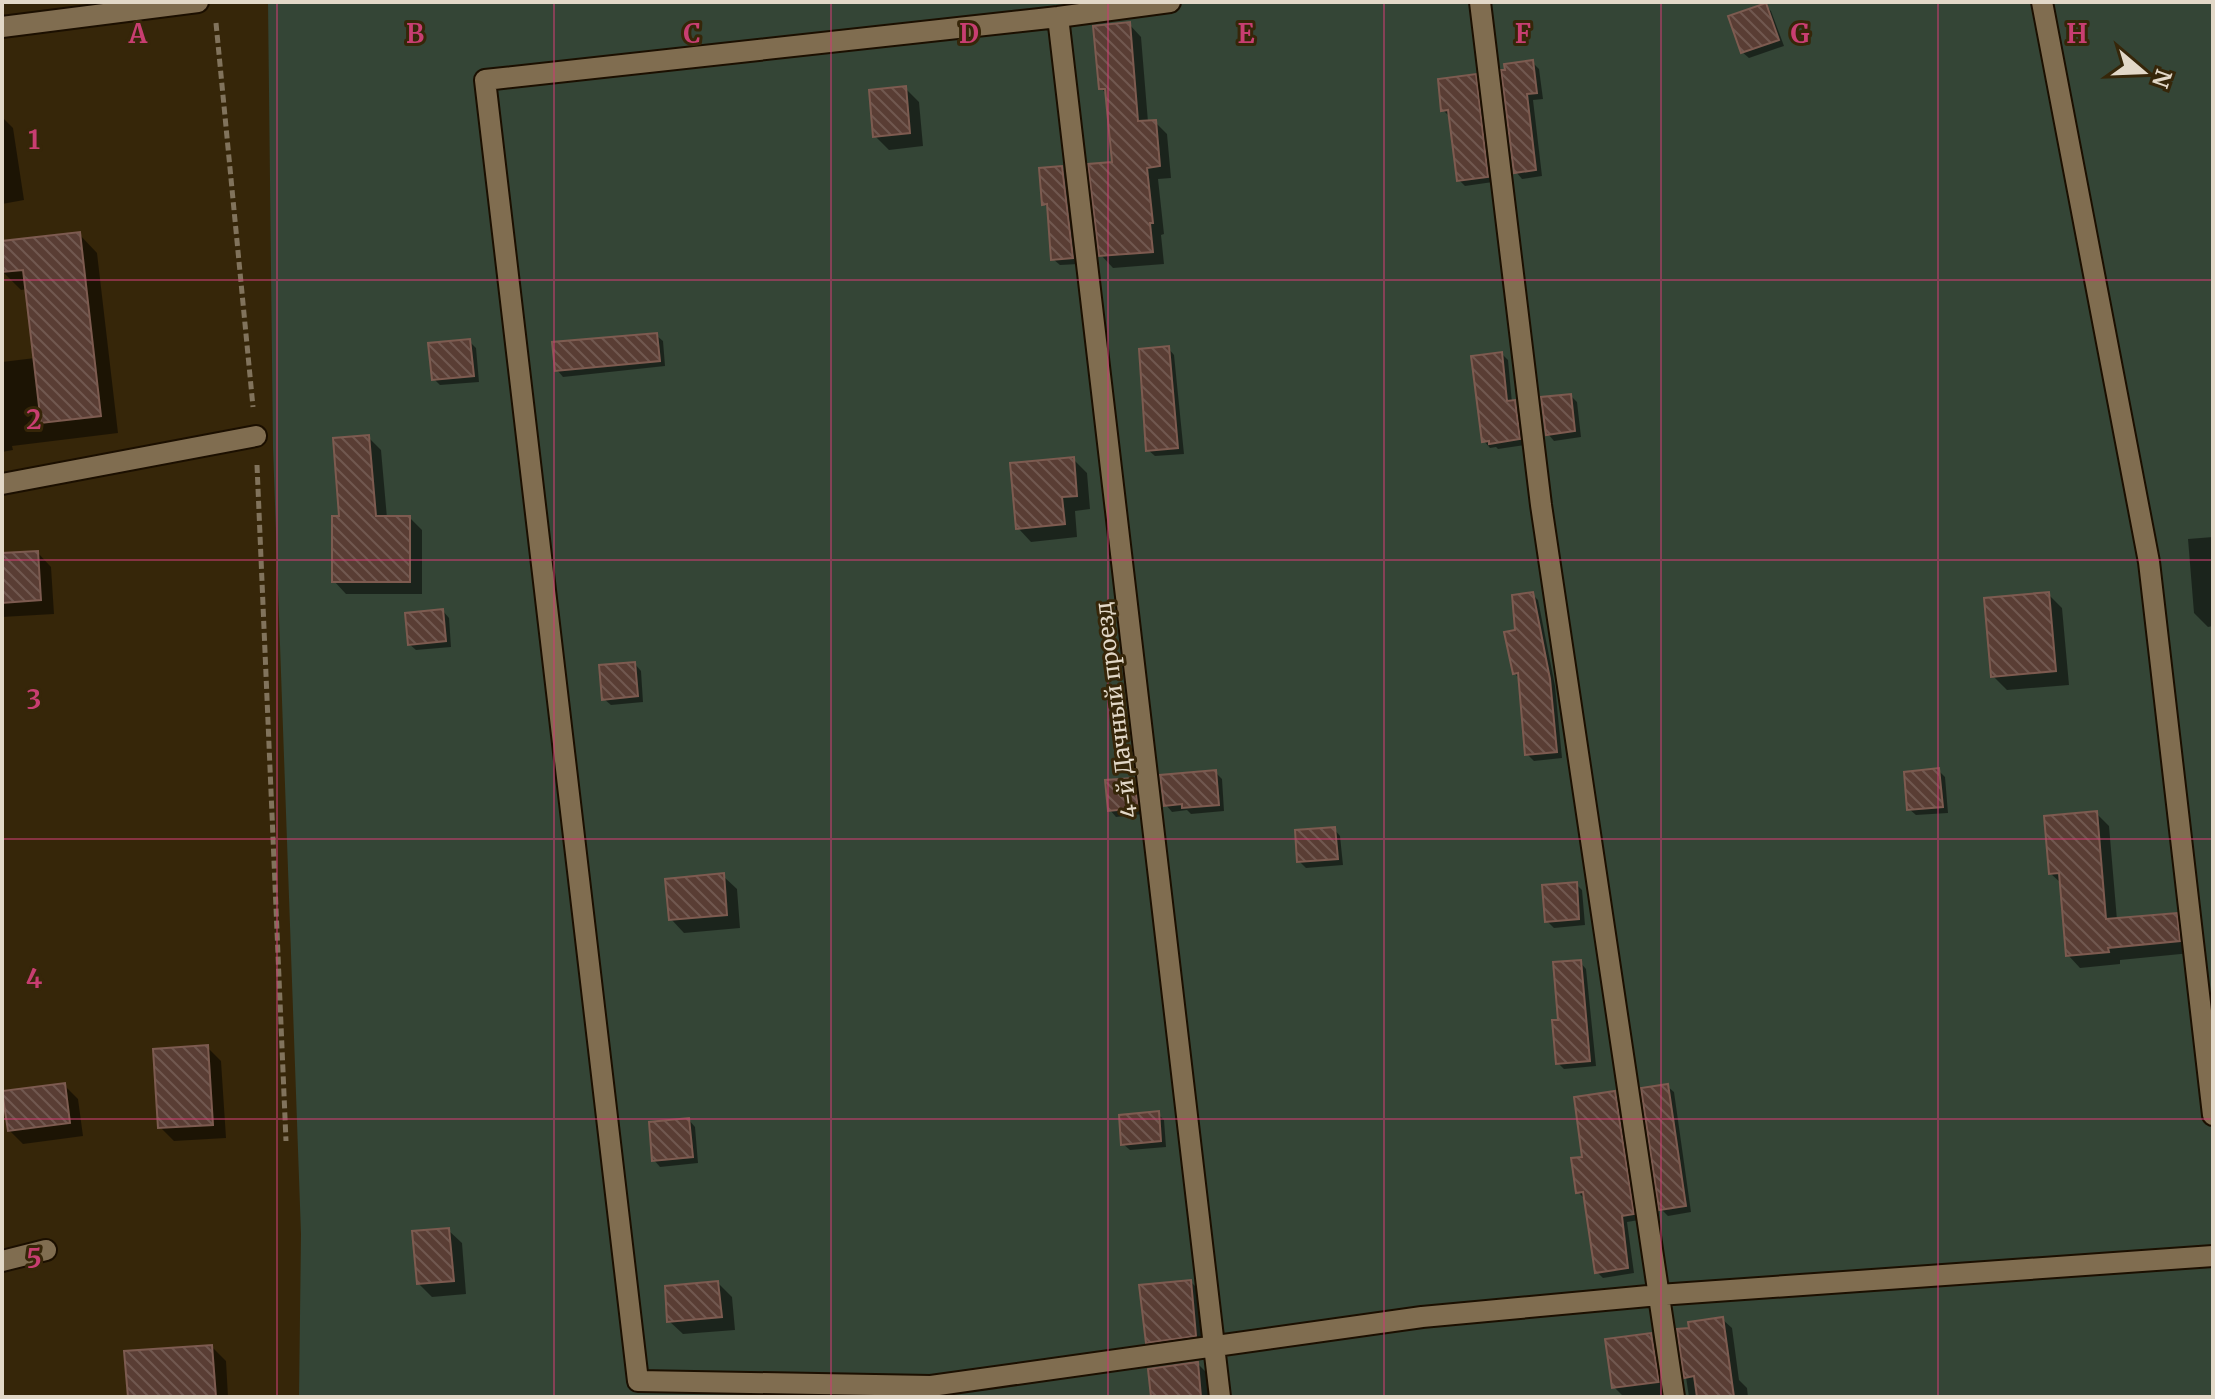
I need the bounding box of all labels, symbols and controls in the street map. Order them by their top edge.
text: A [128,17,148,50]
text: B [406,17,424,50]
text: C [683,17,701,50]
text: D [959,17,979,50]
text: E [1238,17,1255,50]
text: F [1515,17,1531,50]
text: G [1791,17,1810,50]
text: H [2066,17,2088,50]
north arrow [2103,32,2183,112]
text: N [2146,66,2178,92]
text: 1 [28,123,40,156]
text: 2 [26,403,42,436]
street label: 4-й Дачный проезд [1089,600,1143,820]
text: 3 [27,683,41,716]
text: 4 [26,962,43,995]
text: 5 [26,1242,42,1275]

